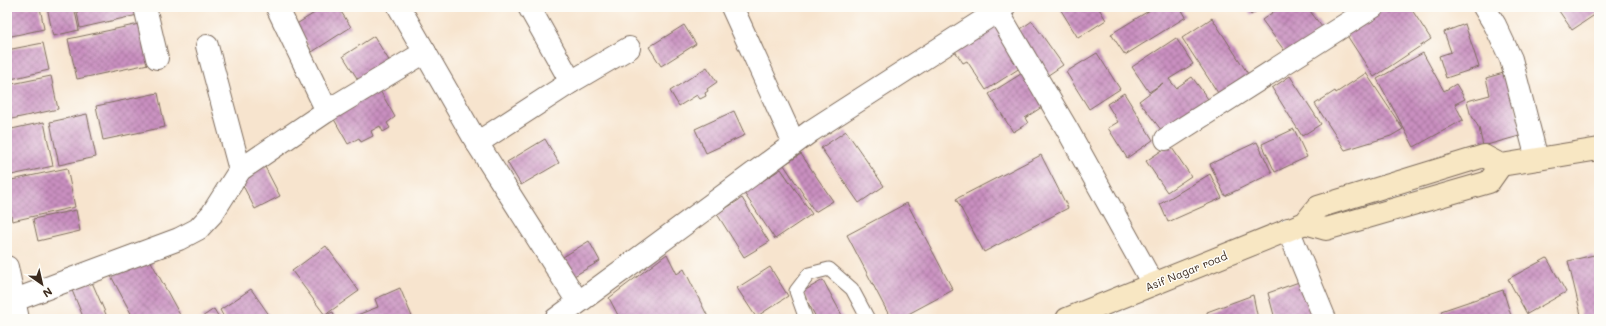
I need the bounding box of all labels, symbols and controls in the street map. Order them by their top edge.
street label: Asif Nagar road [1143,248,1229,294]
north arrow [22,264,62,304]
text: N [40,284,56,301]

